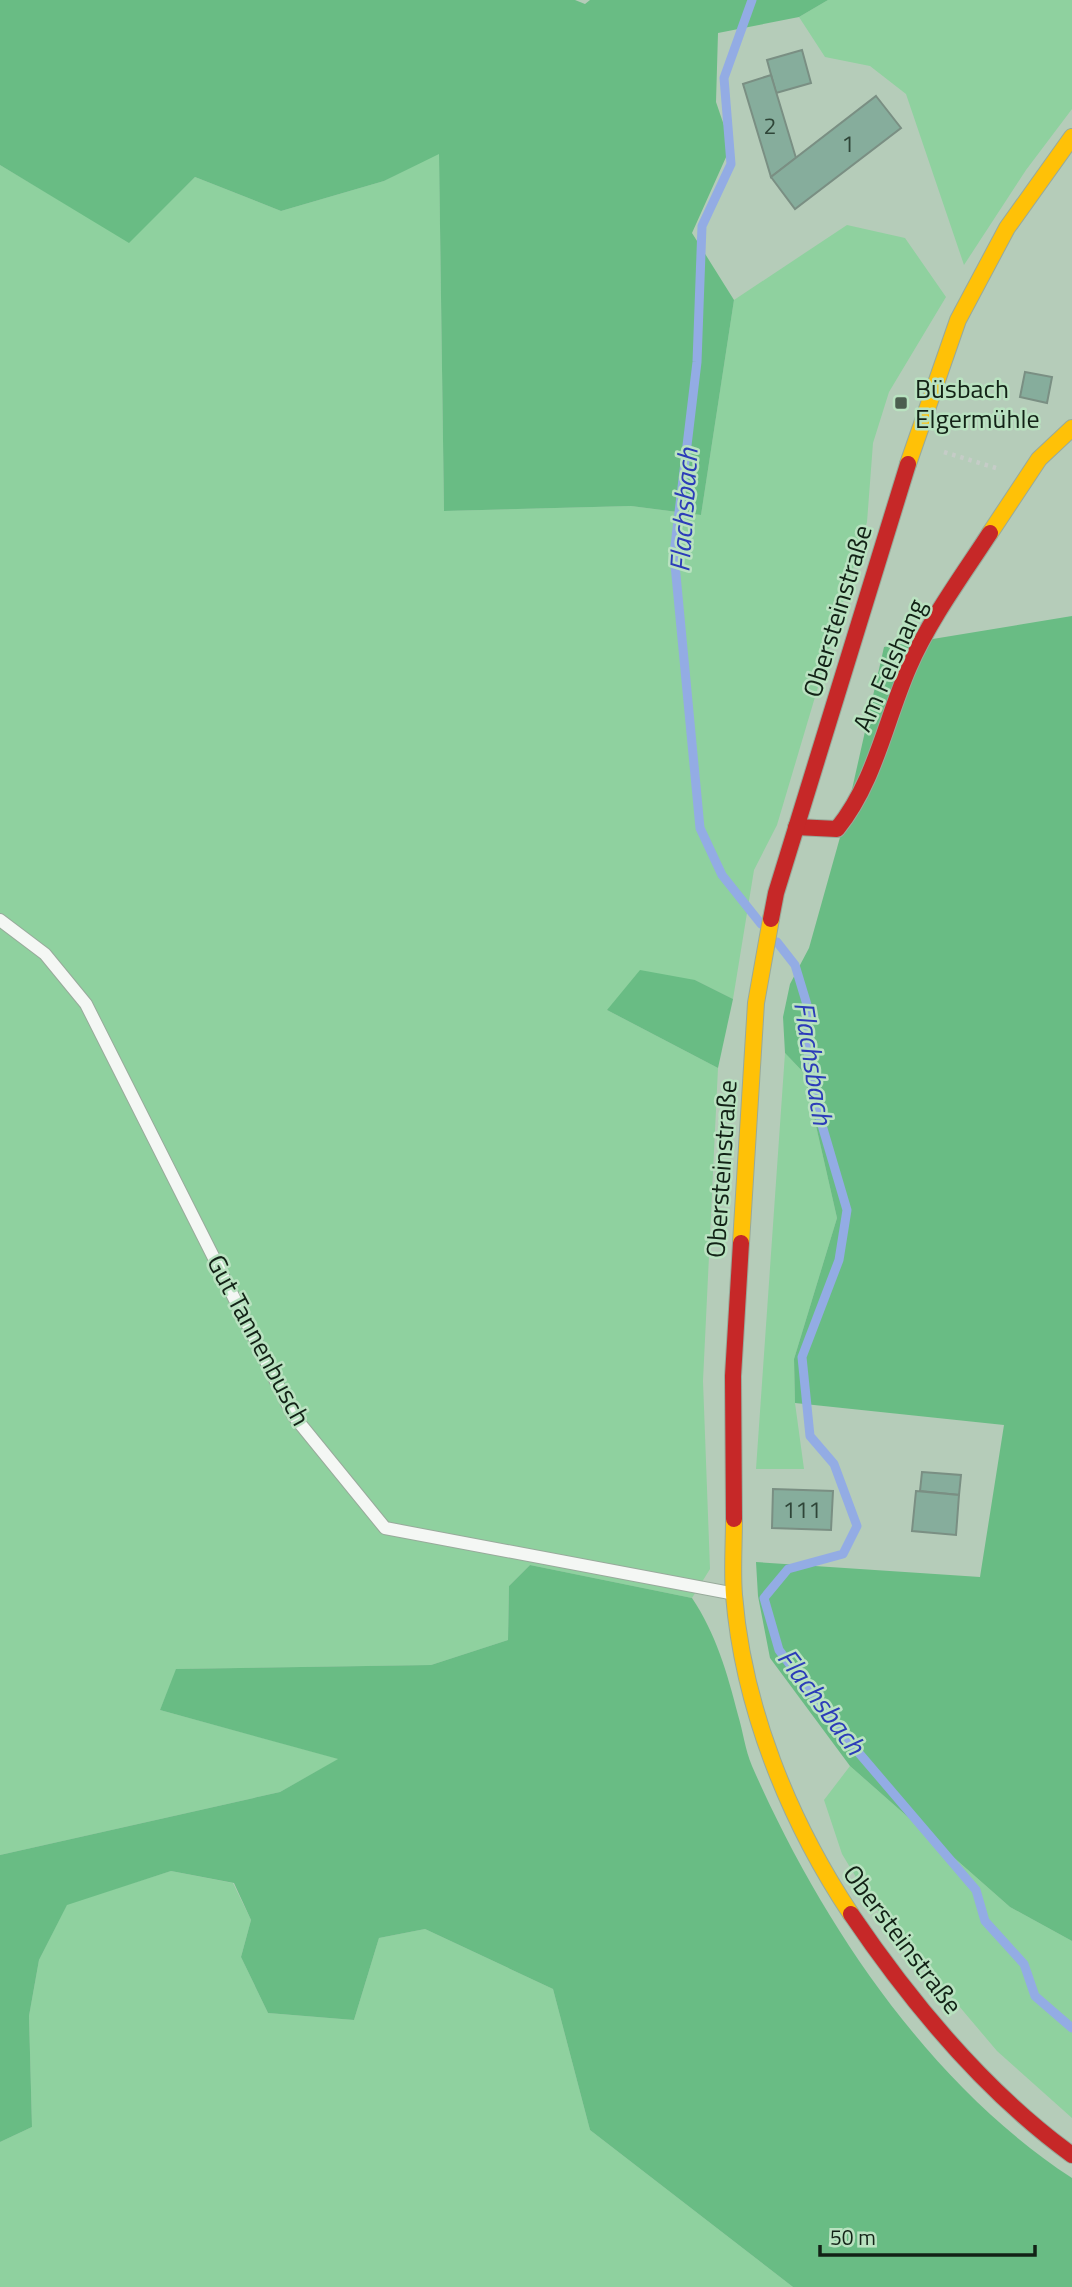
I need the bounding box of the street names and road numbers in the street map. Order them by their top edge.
street label: Obersteinstraße [792,520,882,702]
street label: Am Felshang [842,592,936,738]
street label: Obersteinstraße [695,1079,747,1259]
street label: Gut Tannenbusch [197,1247,321,1433]
street label: Obersteinstraße [834,1856,972,2022]

